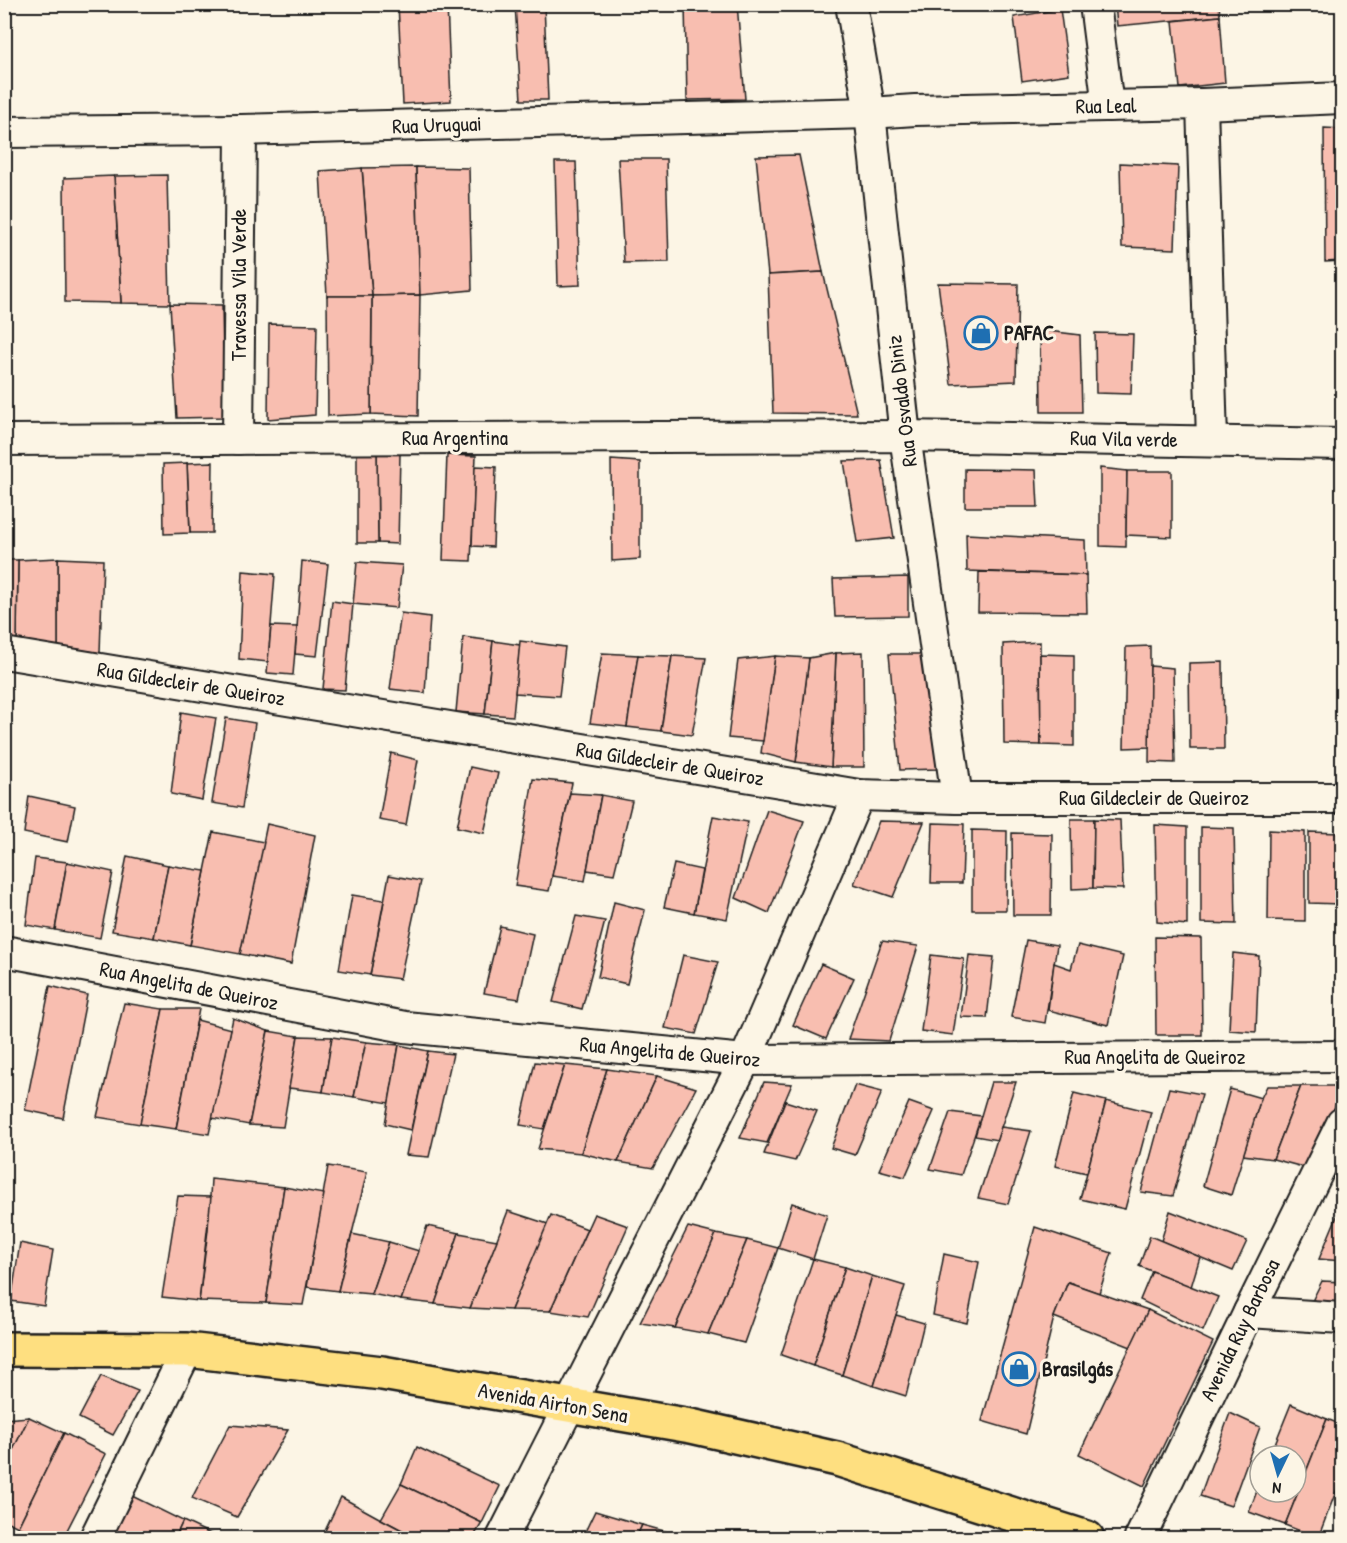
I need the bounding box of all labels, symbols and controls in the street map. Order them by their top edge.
street label: Rua Leal [1075,90,1137,121]
street label: Rua Uruguai [392,108,482,141]
street label: Travessa Vila Verde [224,209,253,361]
shop icon: PAFAC [963,315,999,351]
place label: PAFAC [1004,318,1054,347]
street label: Rua Osvaldo Diniz [879,334,924,468]
street label: Rua Argentina [402,423,508,452]
street label: Rua Vila verde [1070,423,1178,454]
street label: Rua Gildecleir de Queiroz [95,654,287,713]
street label: Rua Gildecleir de Queiroz [574,734,766,793]
street label: Rua Gildecleir de Queiroz [1059,783,1249,812]
street label: Rua Angelita de Queiroz [97,954,281,1017]
street label: Rua Angelita de Queiroz [579,1029,762,1074]
street label: Rua Angelita de Queiroz [1064,1042,1246,1071]
street label: Avenida Ruy Barbosa [1193,1254,1286,1406]
shop icon: Brasilgás [1001,1351,1037,1387]
place label: Brasilgás [1042,1354,1113,1384]
street label: Avenida Airton Sena [476,1375,630,1430]
north arrow [1248,1444,1308,1504]
text: N [1271,1478,1282,1500]

